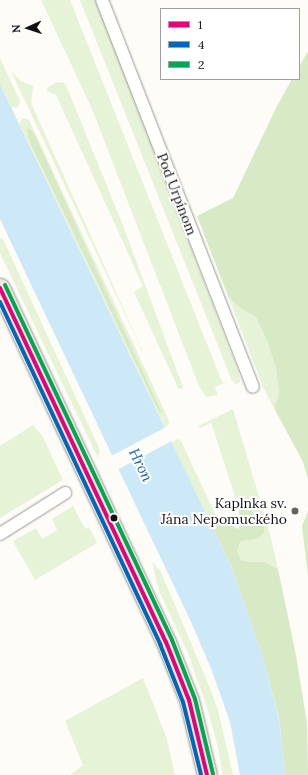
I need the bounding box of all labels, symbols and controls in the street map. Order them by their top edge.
north arrow [8,8,48,48]
legend [160,8,300,80]
text: 1 [198,17,202,32]
text: N [9,24,23,33]
text: 4 [198,37,205,52]
text: 2 [198,57,204,72]
street label: Pod Urpínom [154,151,200,237]
water label: Hron [125,445,157,485]
place label: Kaplnka sv. Jána Nepomuckého [161,495,287,528]
marker: Kaplnka sv. Jána Nepomuckého [290,506,300,516]
unlabelled marker [109,513,119,523]

